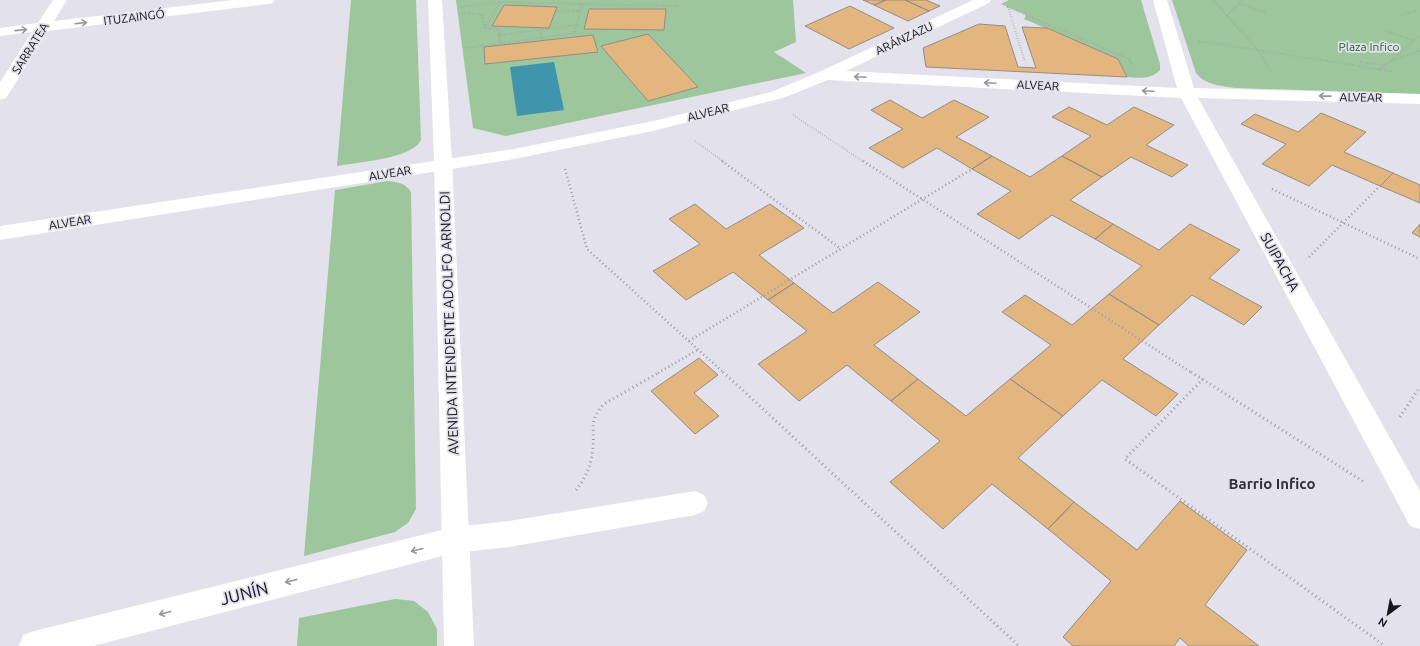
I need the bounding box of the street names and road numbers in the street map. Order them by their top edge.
street label: ITUZAINGÓ [103,7,165,27]
street label: ARÁNZAZU [873,19,935,57]
street label: SARRATEA [9,20,51,76]
street label: ALVEAR [1016,77,1060,93]
street label: ALVEAR [1340,90,1383,104]
street label: ALVEAR [686,100,731,123]
street label: ALVEAR [368,163,413,183]
street label: AVENIDA INTENDENTE ADOLFO ARNOLDI [436,191,462,455]
street label: ALVEAR [48,212,93,232]
street label: SUIPACHA [1257,230,1303,294]
street label: JUNÍN [218,577,270,608]

